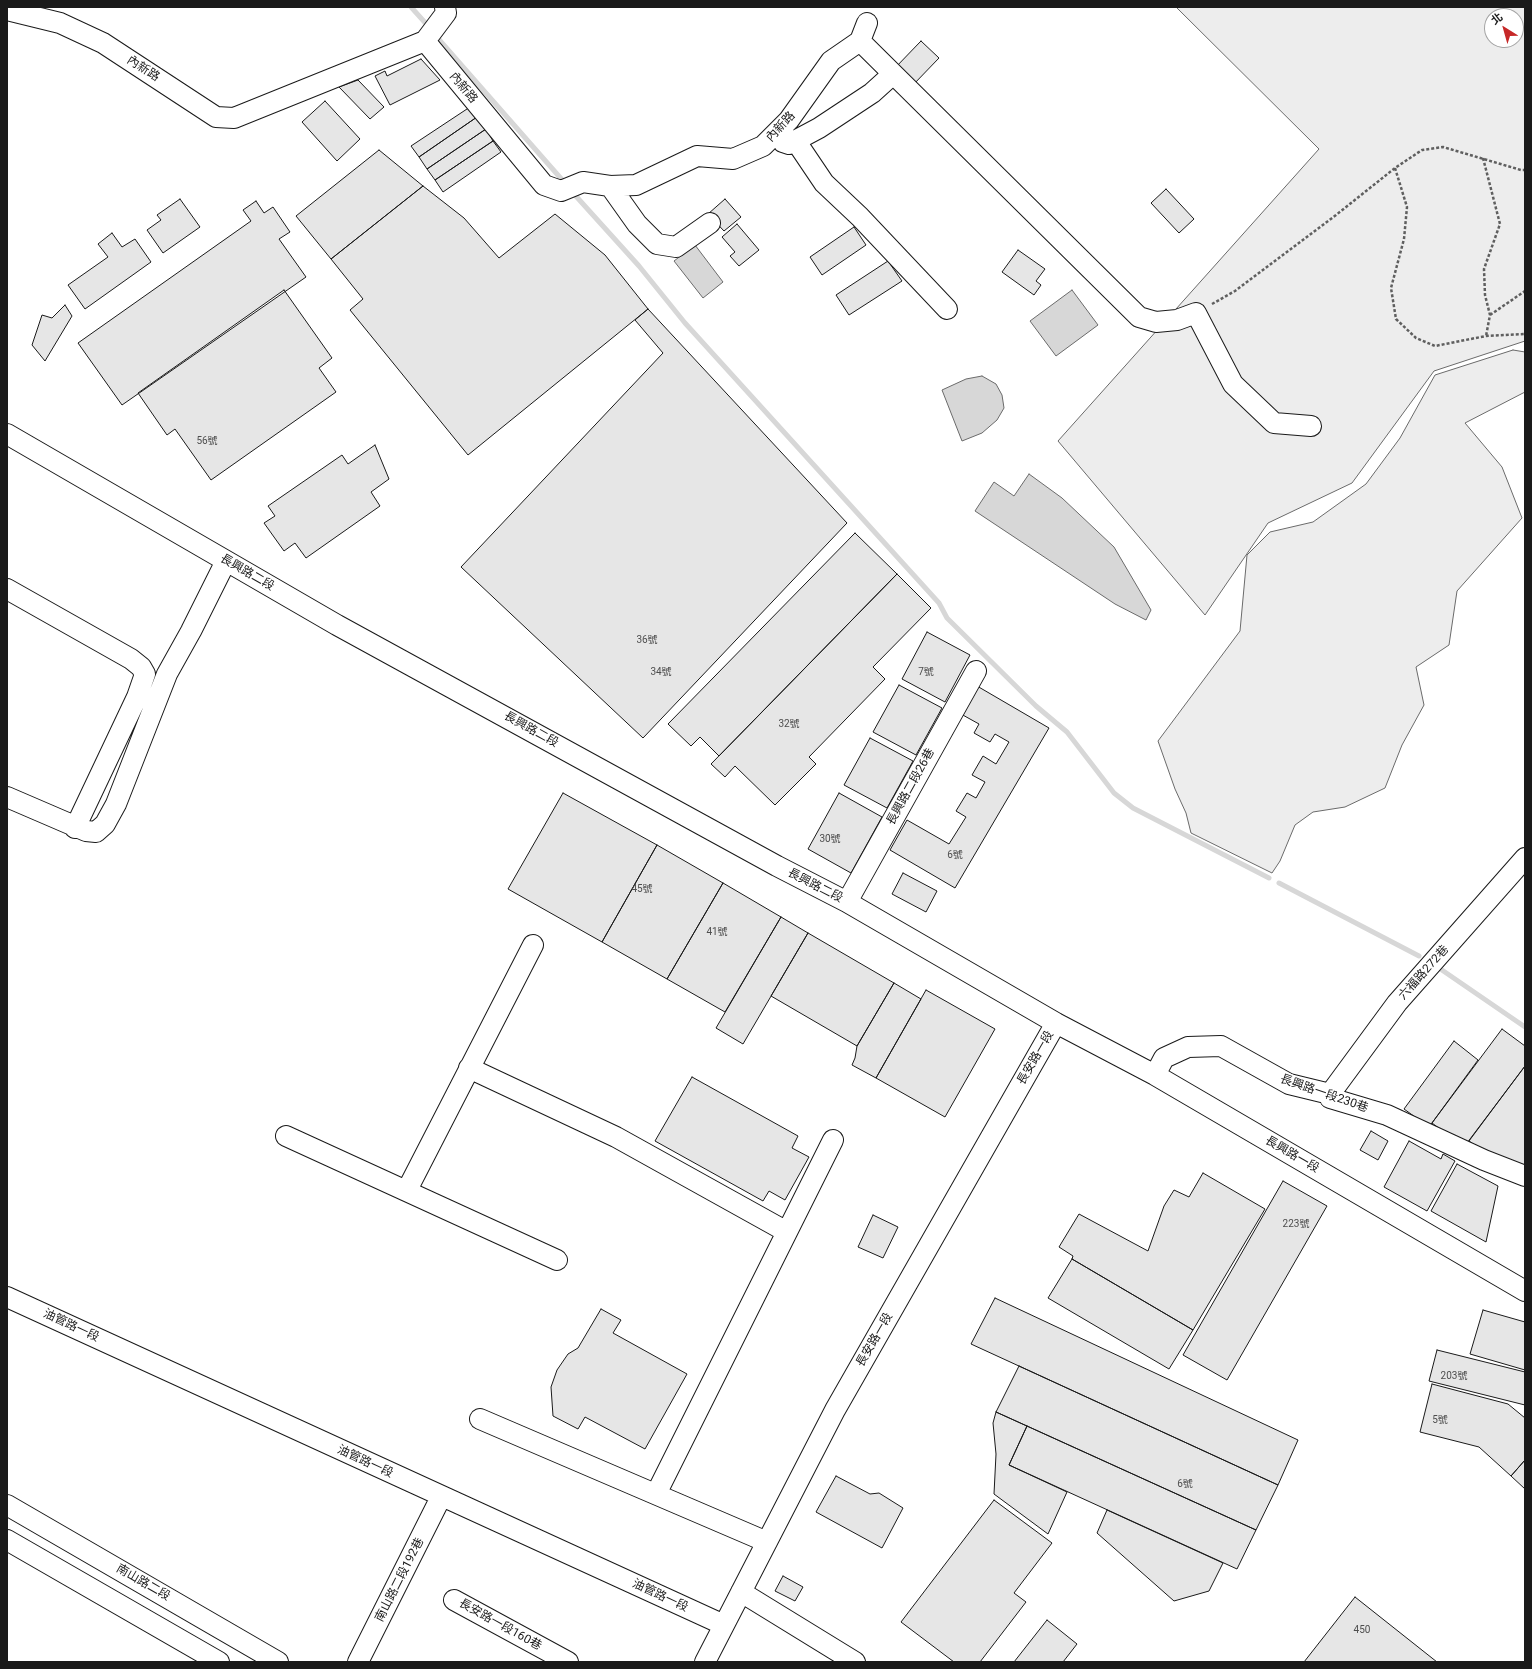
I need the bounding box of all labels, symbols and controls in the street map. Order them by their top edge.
north arrow [1484,8,1524,48]
text: 北 [1489,10,1505,27]
street label: 內新路 [124,53,162,85]
street label: 內新路 [446,70,480,106]
street label: 內新路 [763,109,799,145]
house number: 56號 [196,435,218,447]
street label: 長興路二段 [217,552,277,594]
house number: 36號 [636,634,658,646]
house number: 34號 [650,666,672,678]
house number: 7號 [918,666,934,678]
street label: 長興路二段 [501,709,561,751]
house number: 32號 [778,718,800,730]
street label: 長興路二段26巷 [884,746,938,828]
house number: 30號 [819,833,841,845]
house number: 6號 [947,849,963,861]
street label: 長興路二段 [785,866,845,906]
house number: 45號 [631,883,653,895]
house number: 41號 [706,926,728,938]
street label: 六福路272巷 [1396,943,1452,1003]
street label: 長安路一段 [1015,1028,1057,1088]
street label: 長興路一段230巷 [1278,1072,1370,1116]
street label: 長興路一段 [1262,1134,1322,1176]
house number: 223號 [1283,1218,1309,1230]
street label: 油管路一段 [41,1307,101,1345]
street label: 長安路一段 [854,1310,896,1370]
house number: 203號 [1441,1370,1467,1382]
house number: 5號 [1432,1414,1448,1426]
street label: 油管路一段 [335,1443,395,1481]
house number: 6號 [1177,1478,1193,1490]
street label: 南山路二段192巷 [373,1536,427,1624]
street label: 南山路二段 [113,1562,173,1604]
street label: 油管路一段 [630,1577,690,1615]
street label: 長安路一段160巷 [456,1596,544,1654]
house number: 450 [1354,1624,1370,1636]

